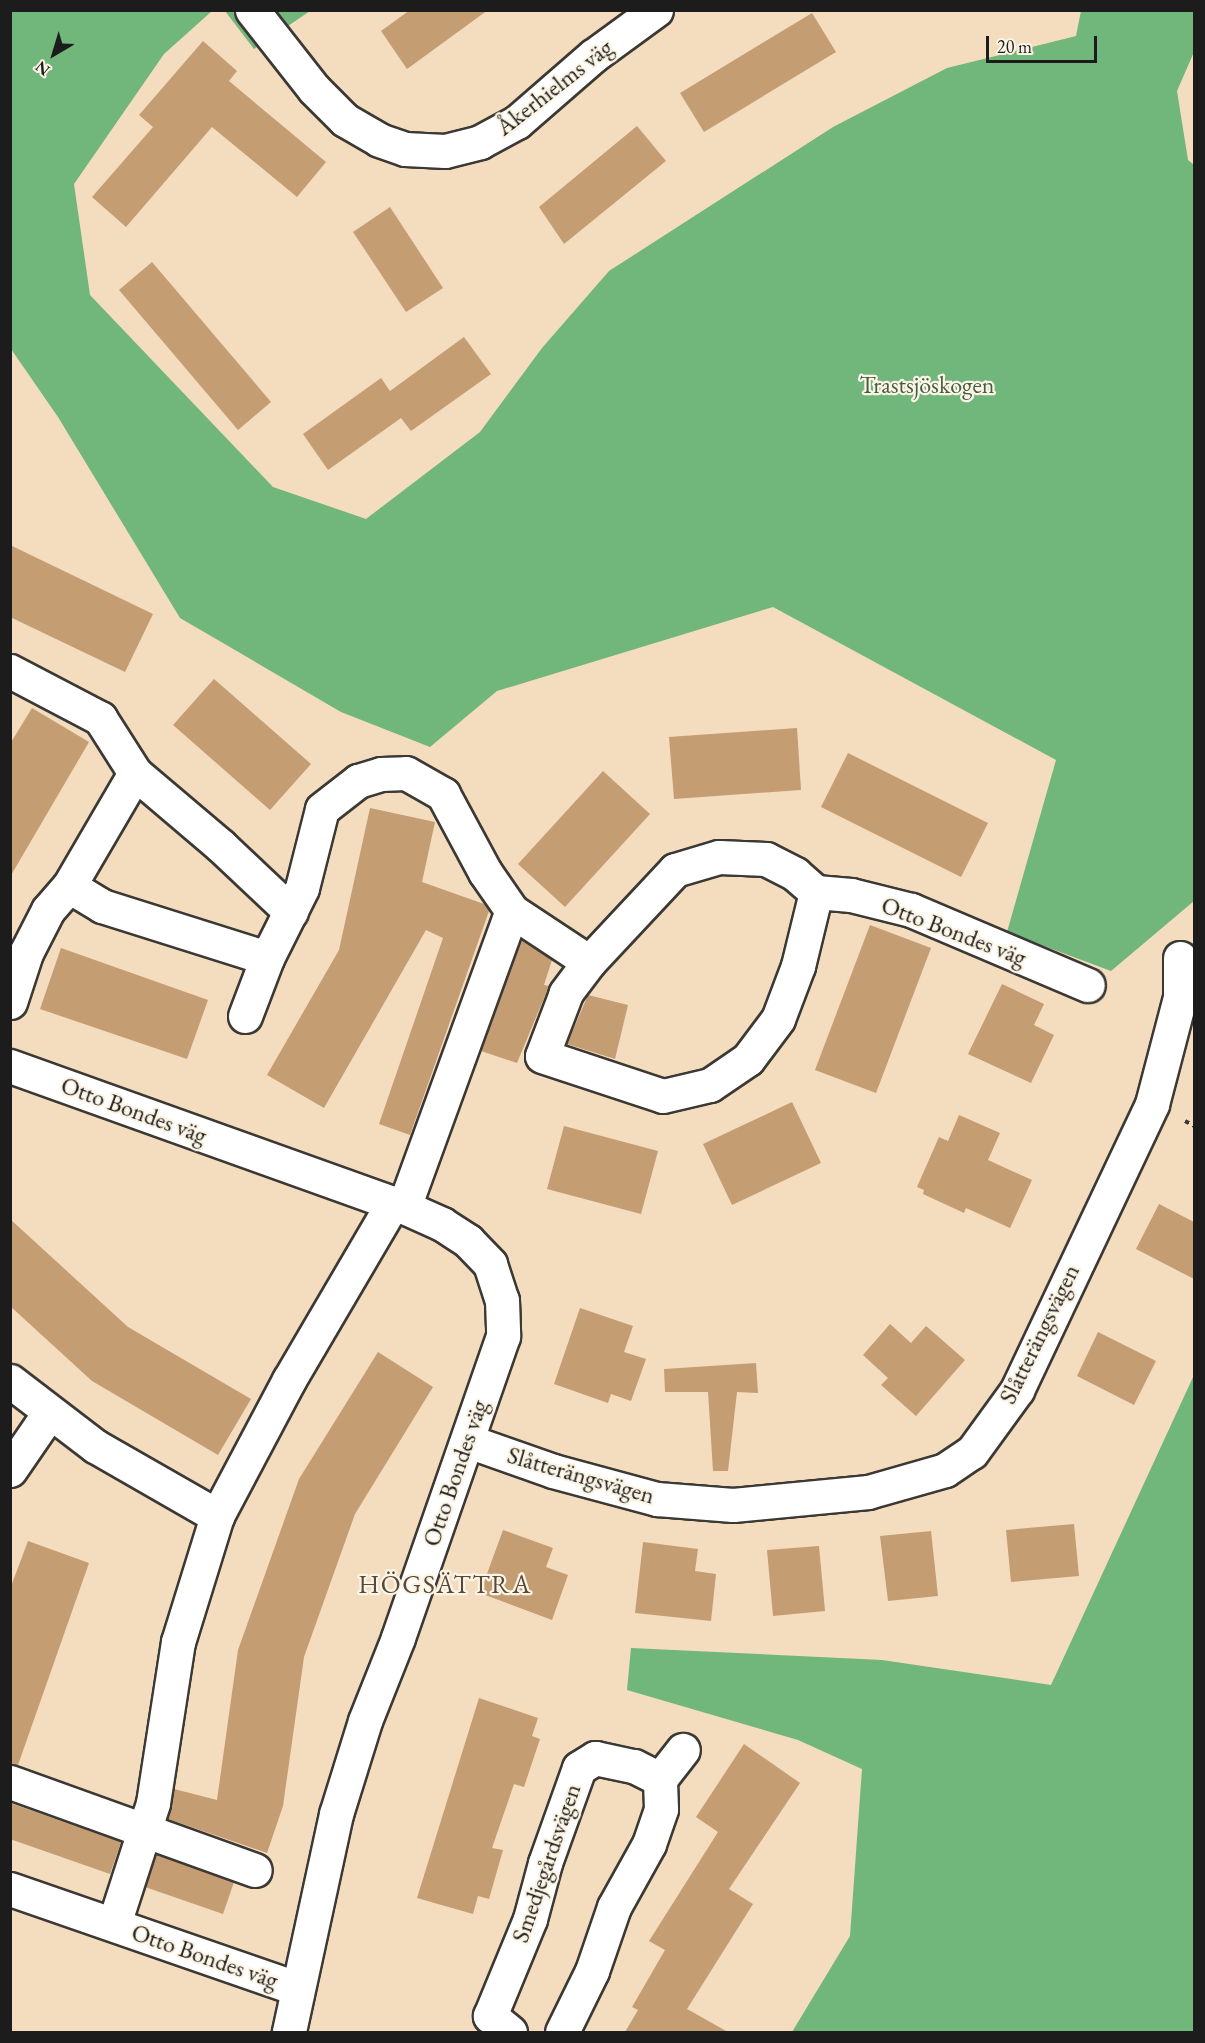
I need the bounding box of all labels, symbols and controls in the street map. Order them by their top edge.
north arrow [24,24,84,84]
scale bar [989,24,1100,62]
street label: Åkerhielms väg [490,33,618,141]
text: 20 m [997,35,1032,58]
text: N [31,56,54,81]
park label: Trastsjöskogen [860,371,994,399]
street label: Otto Bondes väg [877,890,1031,972]
street label: Otto Bondes väg [57,1070,211,1150]
street label: Slåtterängsvägen [993,1260,1085,1408]
street label: Otto Bondes väg [416,1396,494,1550]
street label: Slåtterängsvägen [504,1440,658,1510]
district label: HÖGSÄTTRA [358,1569,532,1601]
street label: Smedjegårdsvägen [505,1780,587,1946]
street label: Otto Bondes väg [128,1917,282,1995]

